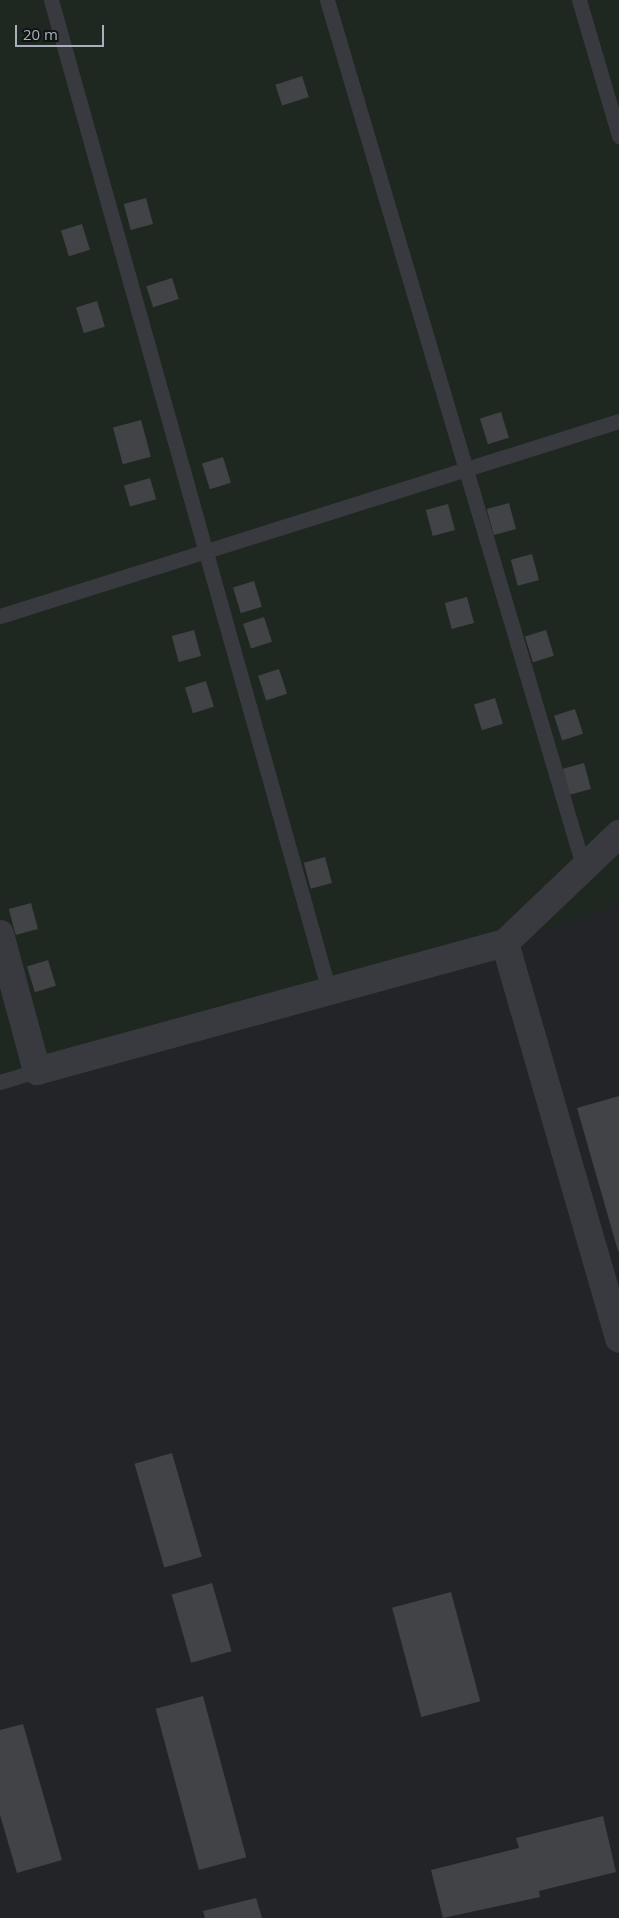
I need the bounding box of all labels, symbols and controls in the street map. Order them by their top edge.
scale bar [18,15,106,47]
text: 20 m [23,24,58,44]

